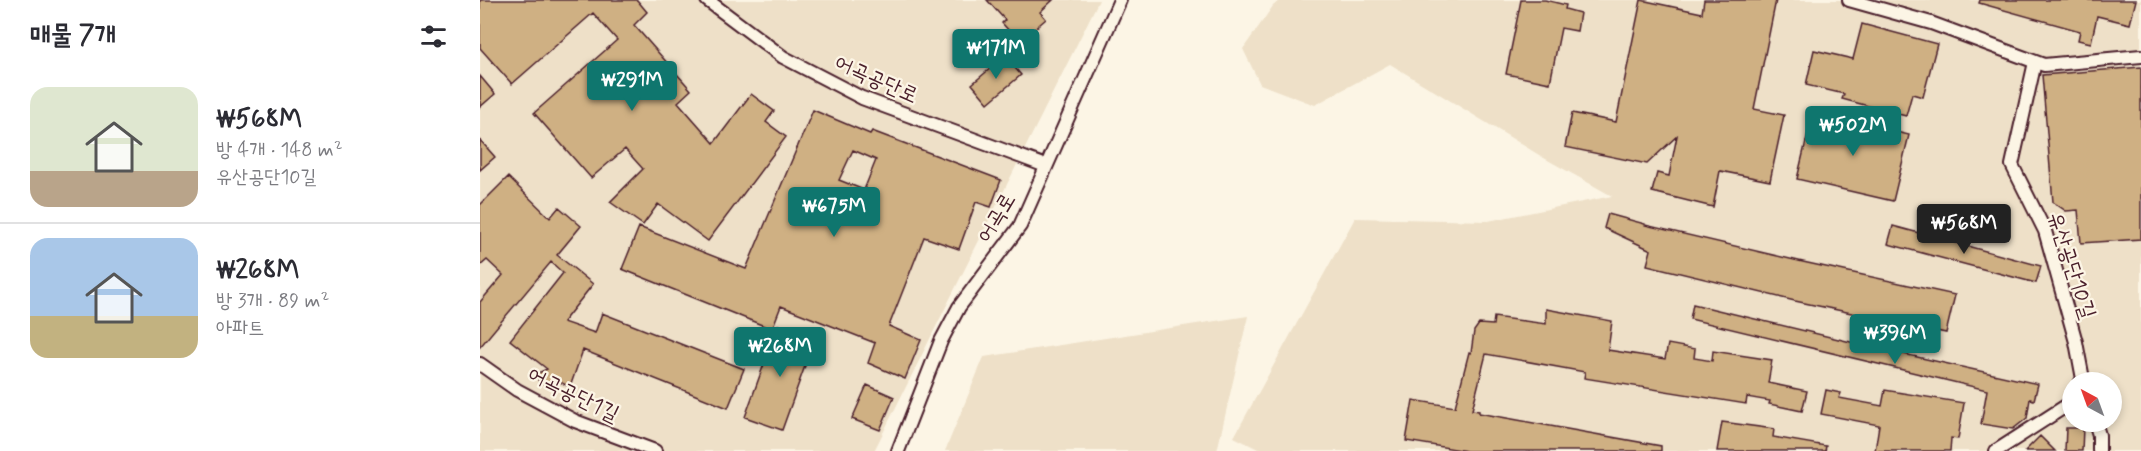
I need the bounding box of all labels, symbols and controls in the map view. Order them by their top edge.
text: 매물 7개 [30,19,116,53]
icon: filters [417,20,450,53]
pin: ₩171M [954,29,1038,80]
text: ₩171M [966,35,1026,62]
street label: 어곡공단로 [830,49,922,111]
pin: ₩291M [590,61,674,112]
text: ₩291M [601,67,663,94]
text: ₩568M [216,103,302,137]
pin: ₩502M [1811,106,1895,157]
icon: home [78,111,150,183]
text: ₩502M [1819,112,1887,139]
text: 방 4개 · 148 m² [216,137,343,164]
text: 유산공단10길 [216,164,317,191]
pin: ₩675M [792,187,876,238]
street label: 어곡로 [971,188,1022,248]
text: ₩675M [802,193,866,220]
pin: ₩568M [1922,204,2006,255]
street label: 유산공단10길 [2041,209,2102,323]
text: ₩568M [1931,210,1997,237]
text: ₩268M [216,254,299,288]
icon: home [78,262,150,334]
text: 방 3개 · 89 m² [216,288,329,315]
pin: ₩396M [1853,314,1937,365]
text: 아파트 [216,315,264,342]
text: ₩396M [1864,320,1926,347]
pin: ₩268M [738,327,822,378]
text: ₩268M [748,333,812,360]
street label: 어곡공단1길 [523,361,624,429]
north arrow [2062,372,2122,432]
map controls [2062,372,2122,432]

